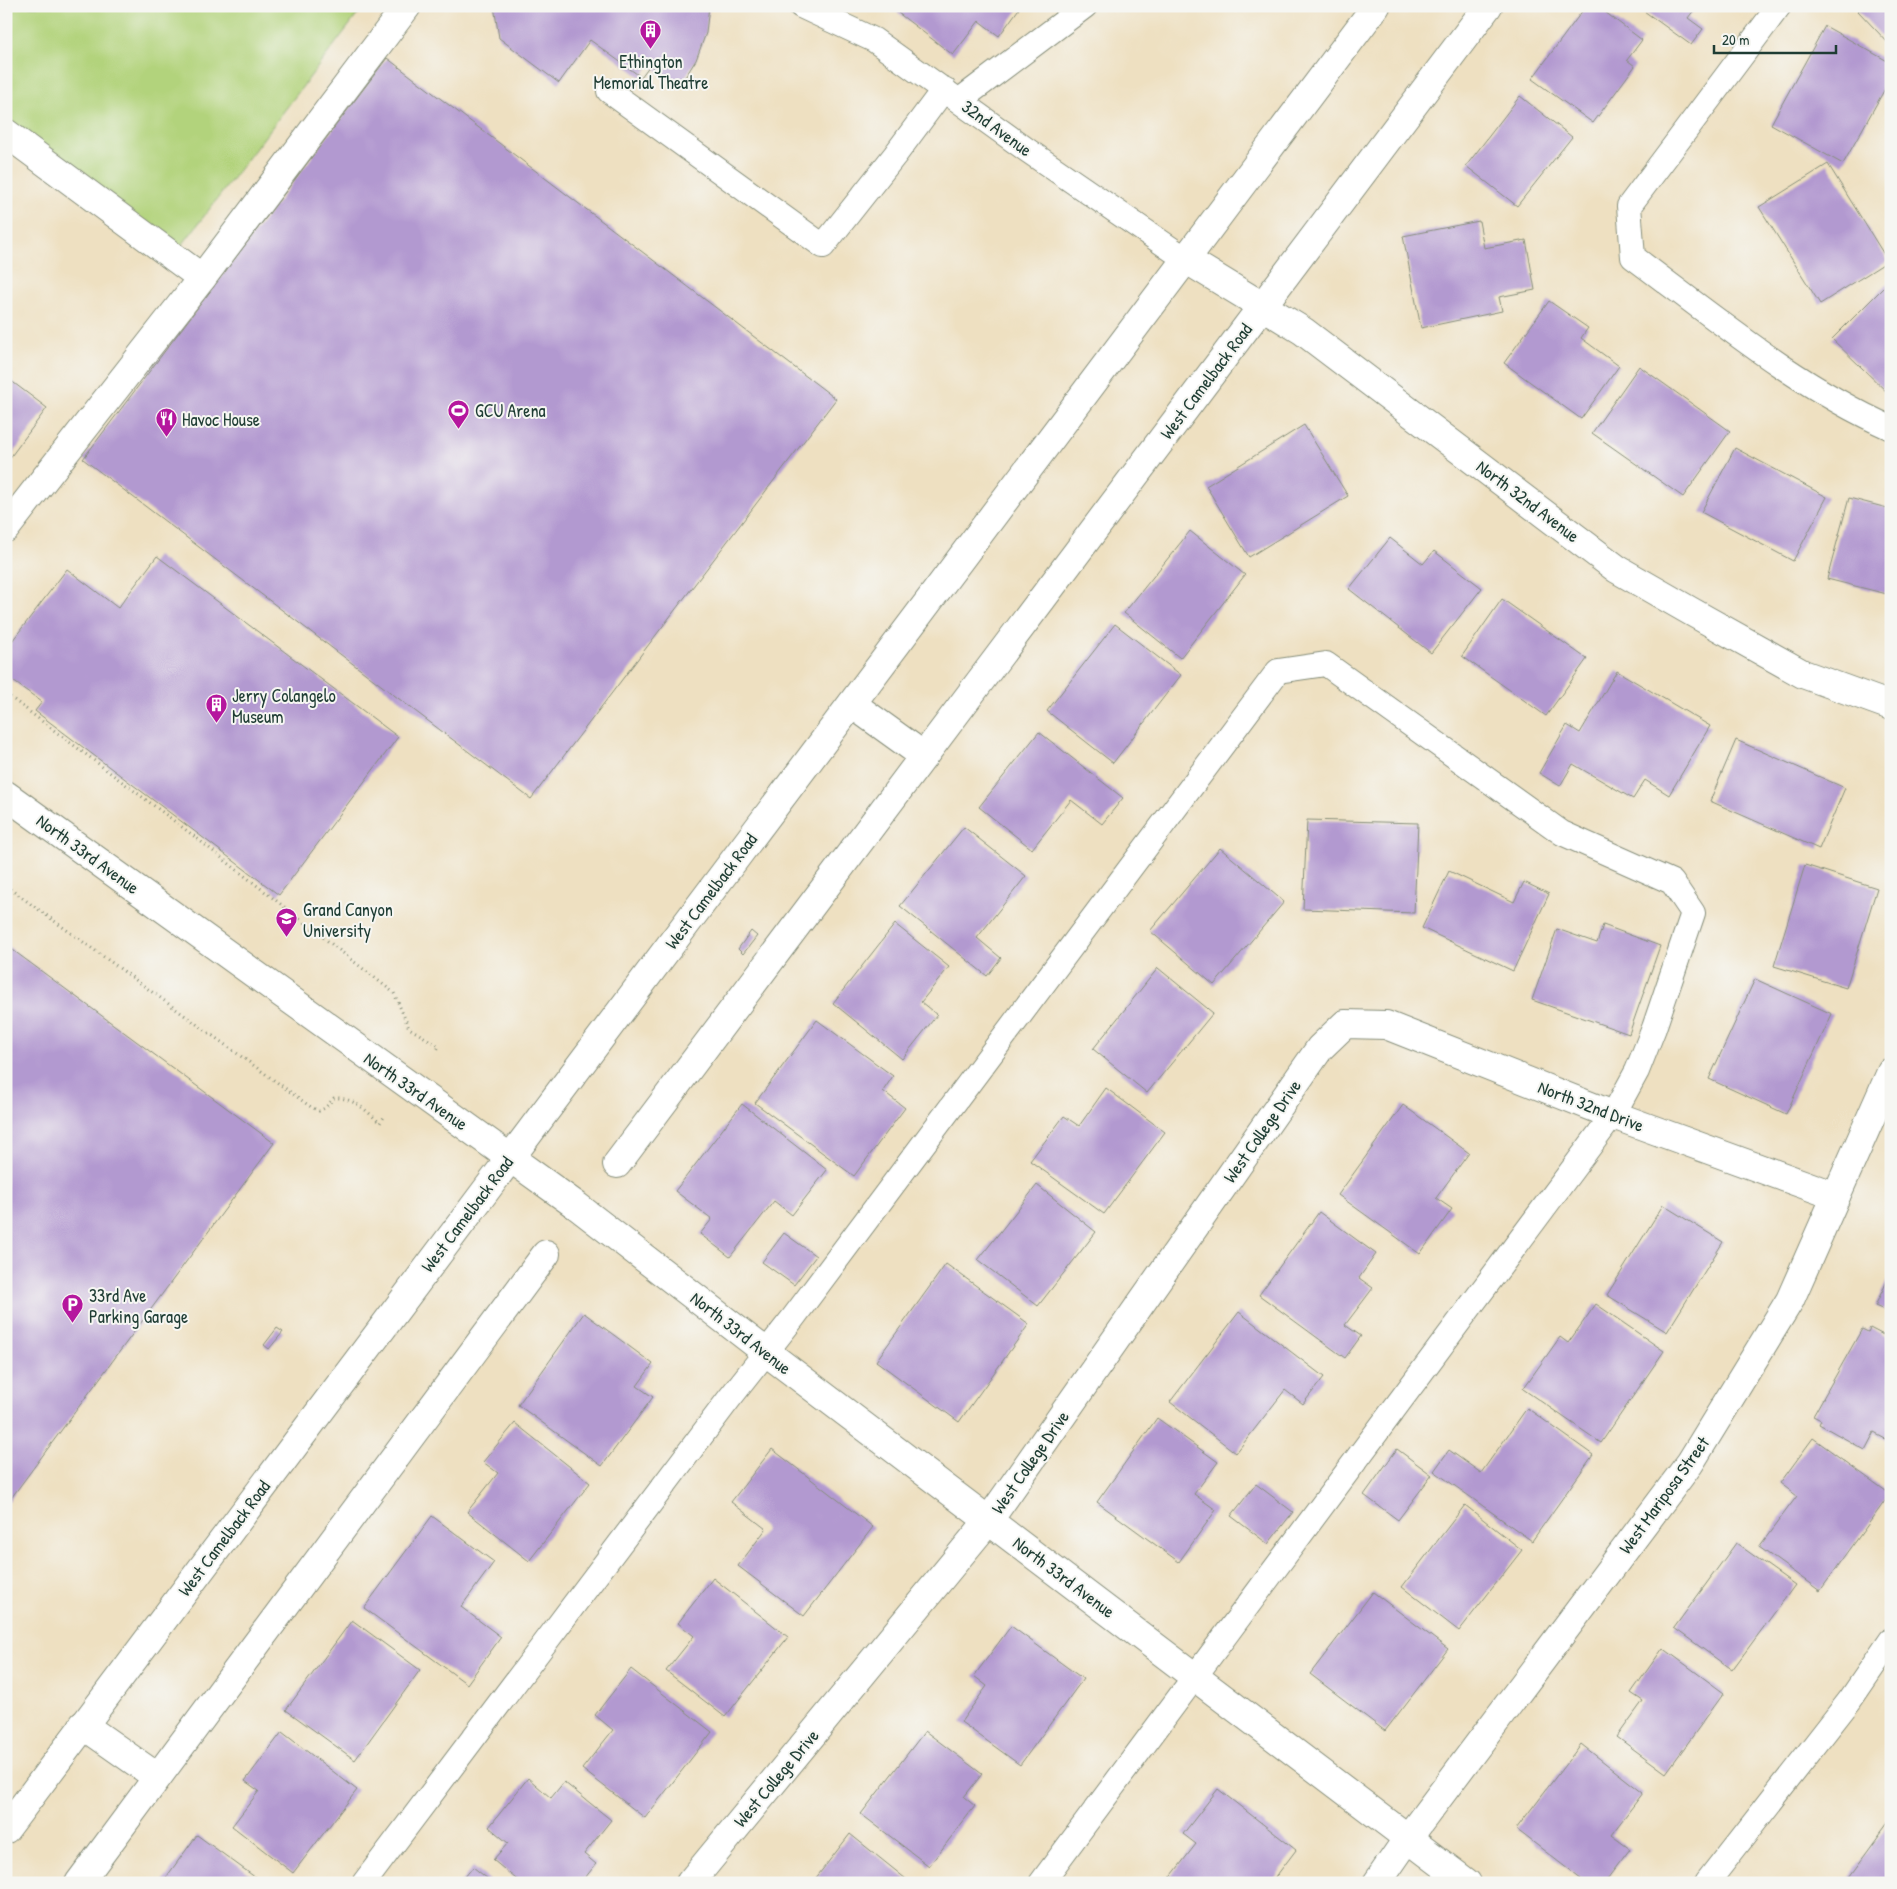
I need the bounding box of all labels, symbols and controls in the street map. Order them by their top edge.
building icon: Ethington Memorial Theatre [639,19,663,50]
scale bar [1714,22,1837,54]
text: 20 m [1722,29,1749,50]
place label: Ethington Memorial Theatre [594,49,708,95]
street label: 32nd Avenue [957,94,1037,162]
street label: West Camelback Road [1154,318,1258,444]
sports icon: GCU Arena [447,398,471,429]
place label: GCU Arena [475,398,546,423]
restaurant icon: Havoc House [154,407,178,438]
place label: Havoc House [182,407,260,432]
street label: North 32nd Avenue [1471,454,1585,548]
place label: Jerry Colangelo Museum [232,683,336,729]
building icon: Jerry Colangelo Museum [204,693,228,724]
street label: North 33rd Avenue [31,808,145,900]
street label: West Camelback Road [659,828,763,954]
place label: Grand Canyon University [303,897,393,943]
school or university icon: Grand Canyon University [275,907,299,938]
street label: North 33rd Avenue [359,1046,473,1136]
street label: West College Drive [1217,1074,1307,1188]
street label: North 32nd Drive [1535,1074,1647,1138]
street label: West Camelback Road [415,1151,519,1277]
place label: 33rd Ave Parking Garage [89,1283,188,1329]
street label: North 33rd Avenue [685,1286,797,1380]
parking icon: 33rd Ave Parking Garage [61,1293,85,1324]
street label: West College Drive [985,1405,1075,1519]
street label: West Mariposa Street [1613,1431,1716,1559]
street label: West Camelback Road [172,1475,276,1601]
street label: North 33rd Avenue [1008,1530,1120,1624]
street label: West College Drive [728,1724,824,1832]

